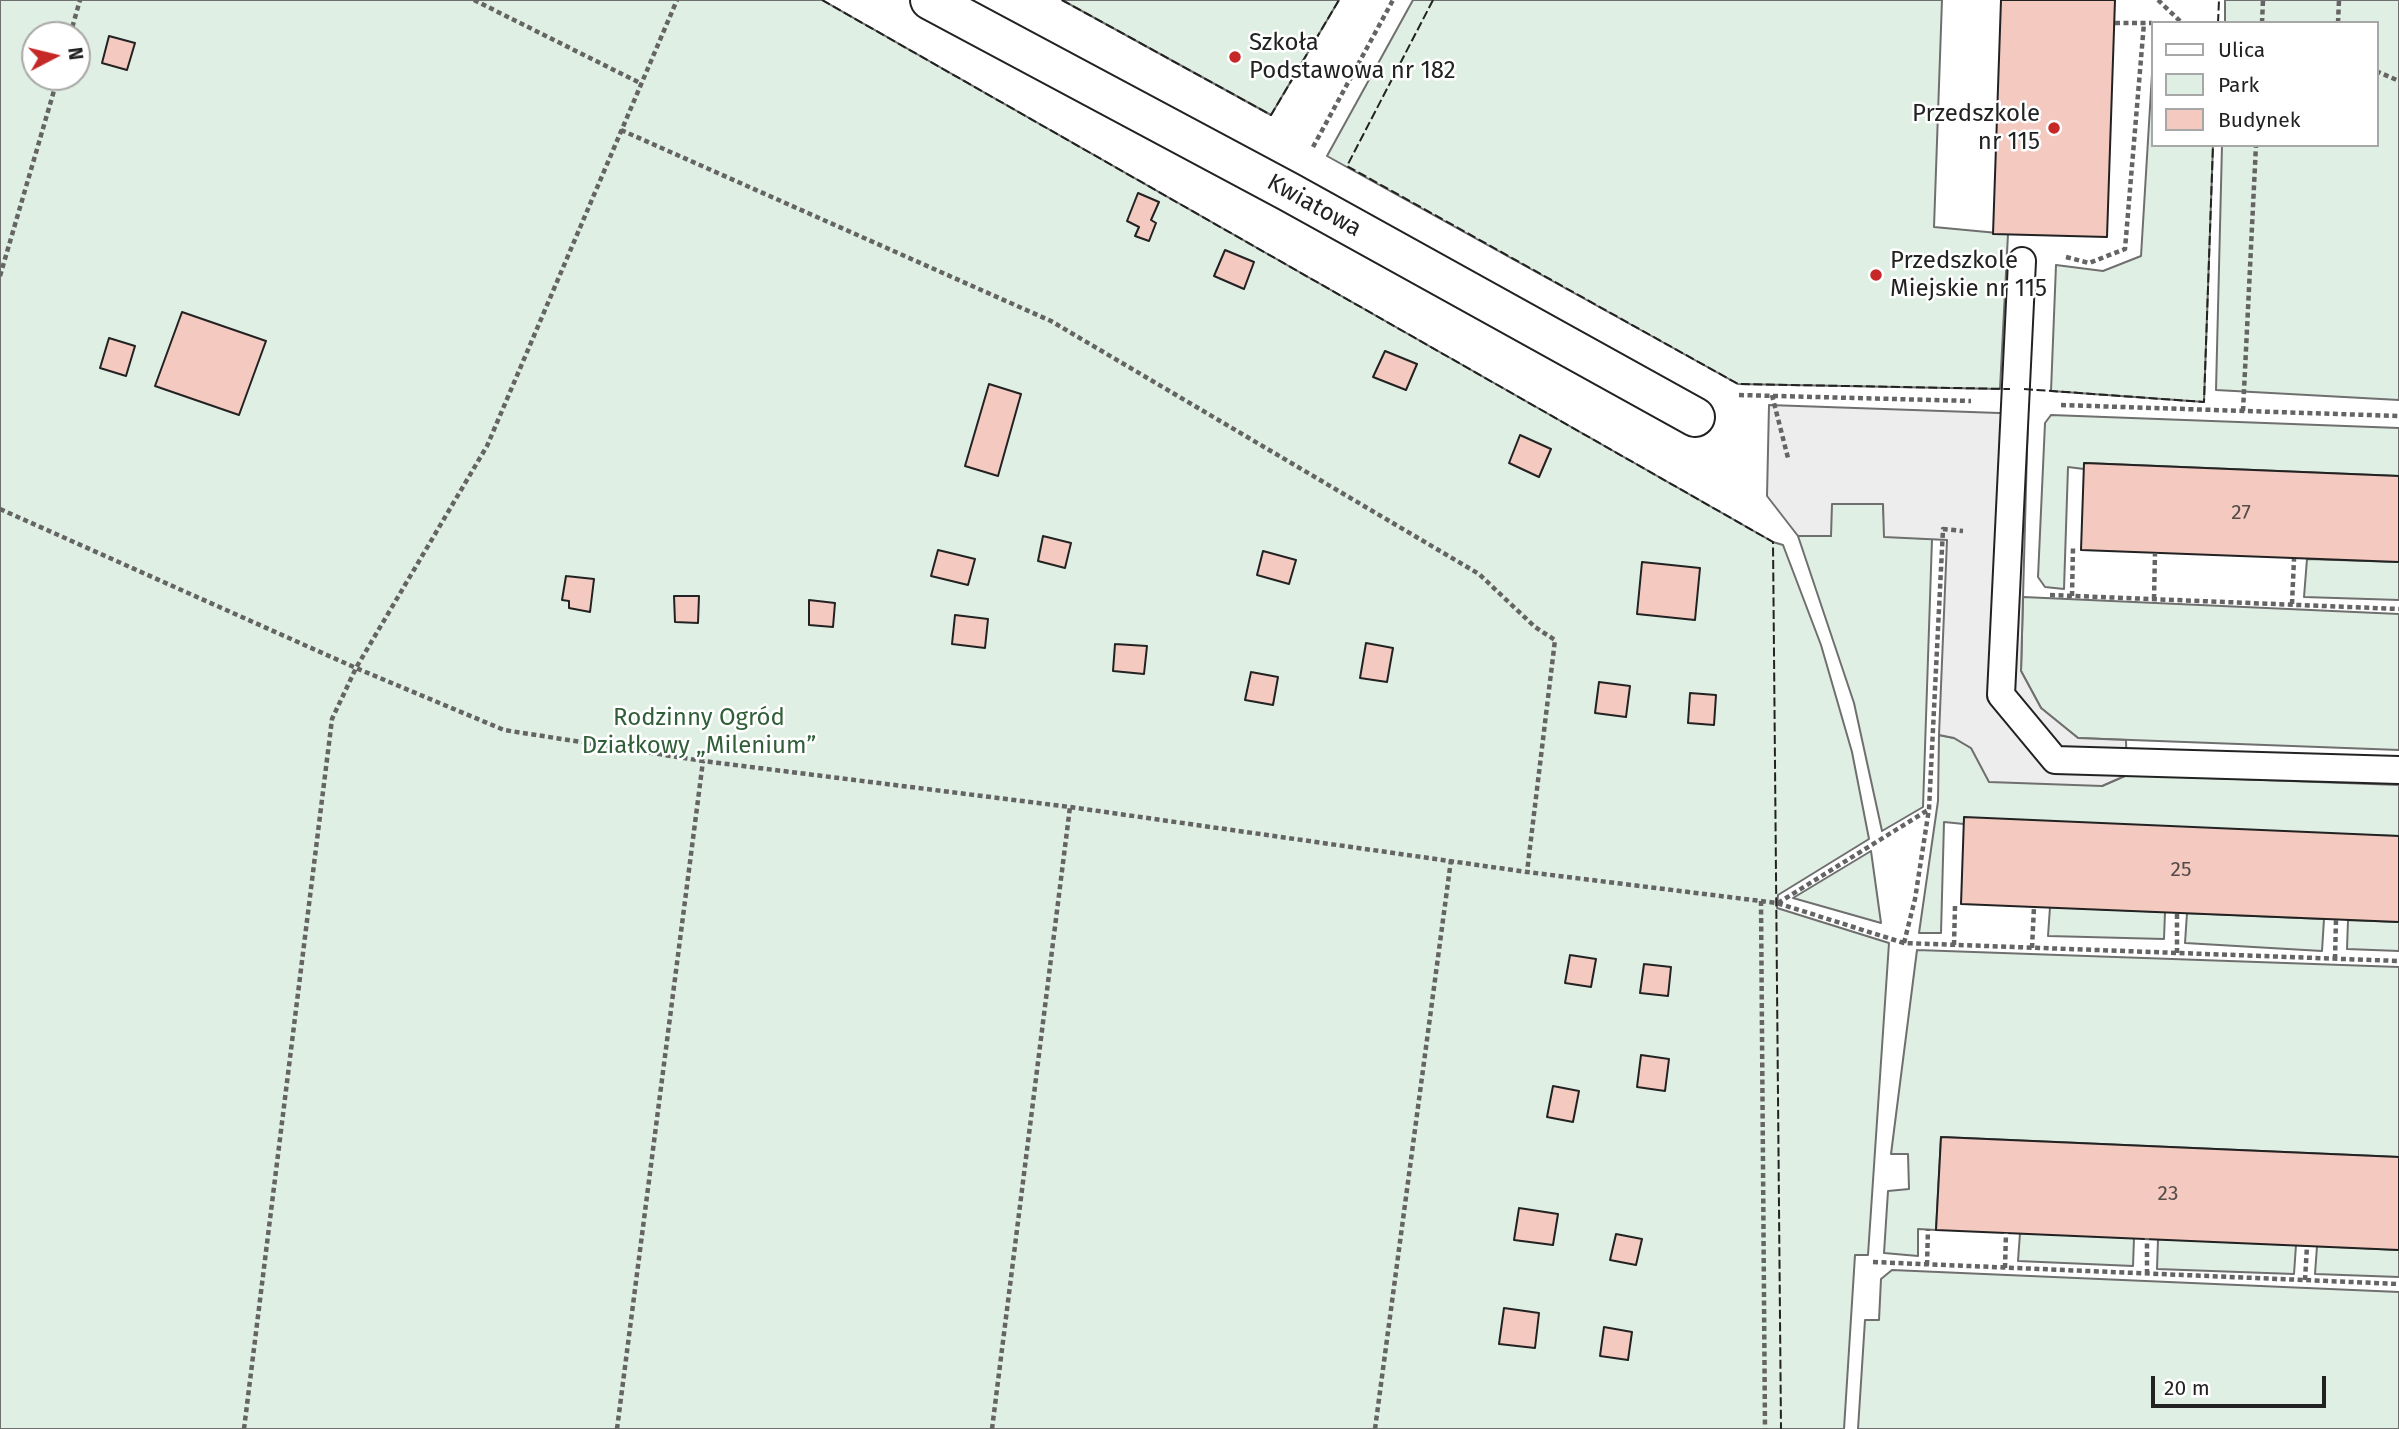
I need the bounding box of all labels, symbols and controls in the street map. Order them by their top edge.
north arrow [21,21,91,91]
legend [2150,21,2378,147]
place label: Szkoła Podstawowa nr 182 [1249,29,1456,85]
text: Ulica [2218,37,2265,63]
text: N [63,46,88,61]
marker: Szkoła Podstawowa nr 182 [1227,49,1243,65]
text: Park [2218,72,2259,98]
place label: Przedszkole nr 115 [1912,100,2040,156]
text: Budynek [2218,107,2300,133]
marker: Przedszkole nr 115 [2046,120,2062,136]
street label: Kwiatowa [1262,168,1366,244]
place label: Przedszkole Miejskie nr 115 [1890,247,2047,303]
marker: Przedszkole Miejskie nr 115 [1868,267,1884,283]
house number: 27 [2231,500,2251,526]
park label: Rodzinny Ogród Działkowy „Milenium” [582,704,816,760]
house number: 25 [2171,857,2191,883]
house number: 23 [2158,1181,2178,1207]
scale bar [2154,1362,2329,1406]
text: 20 m [2164,1375,2210,1401]

